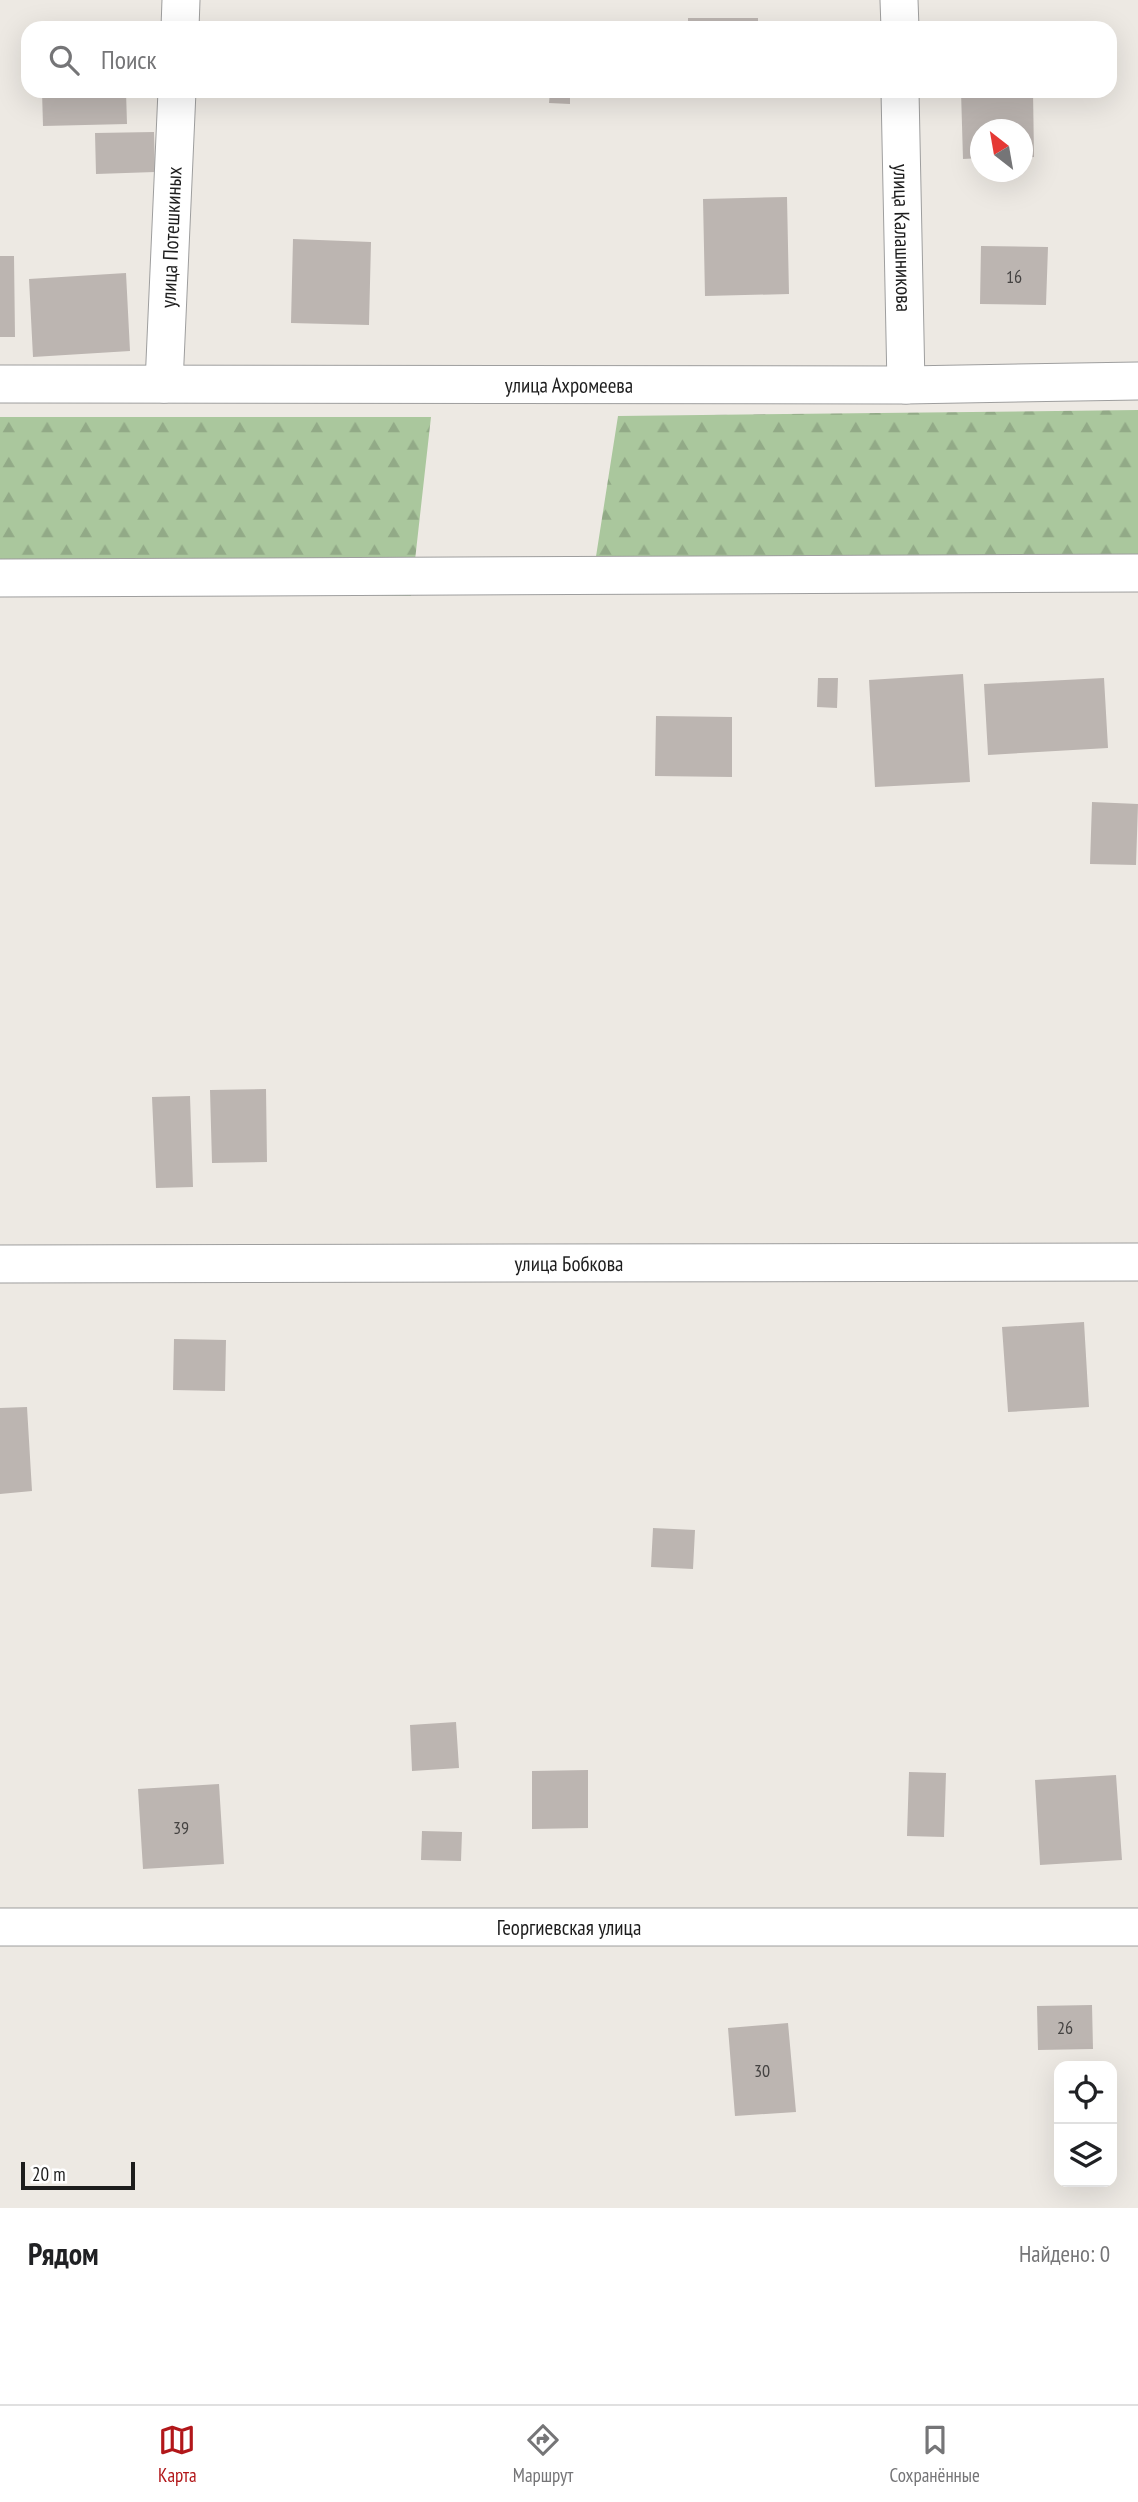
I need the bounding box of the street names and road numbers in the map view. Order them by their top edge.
street label: улица Калашникова [888,164,918,312]
street label: улица Потешкиных [154,165,187,308]
street label: улица Ахромеева [505,371,633,398]
street label: улица Бобкова [514,1249,624,1277]
street label: Георгиевская улица [497,1914,641,1941]

